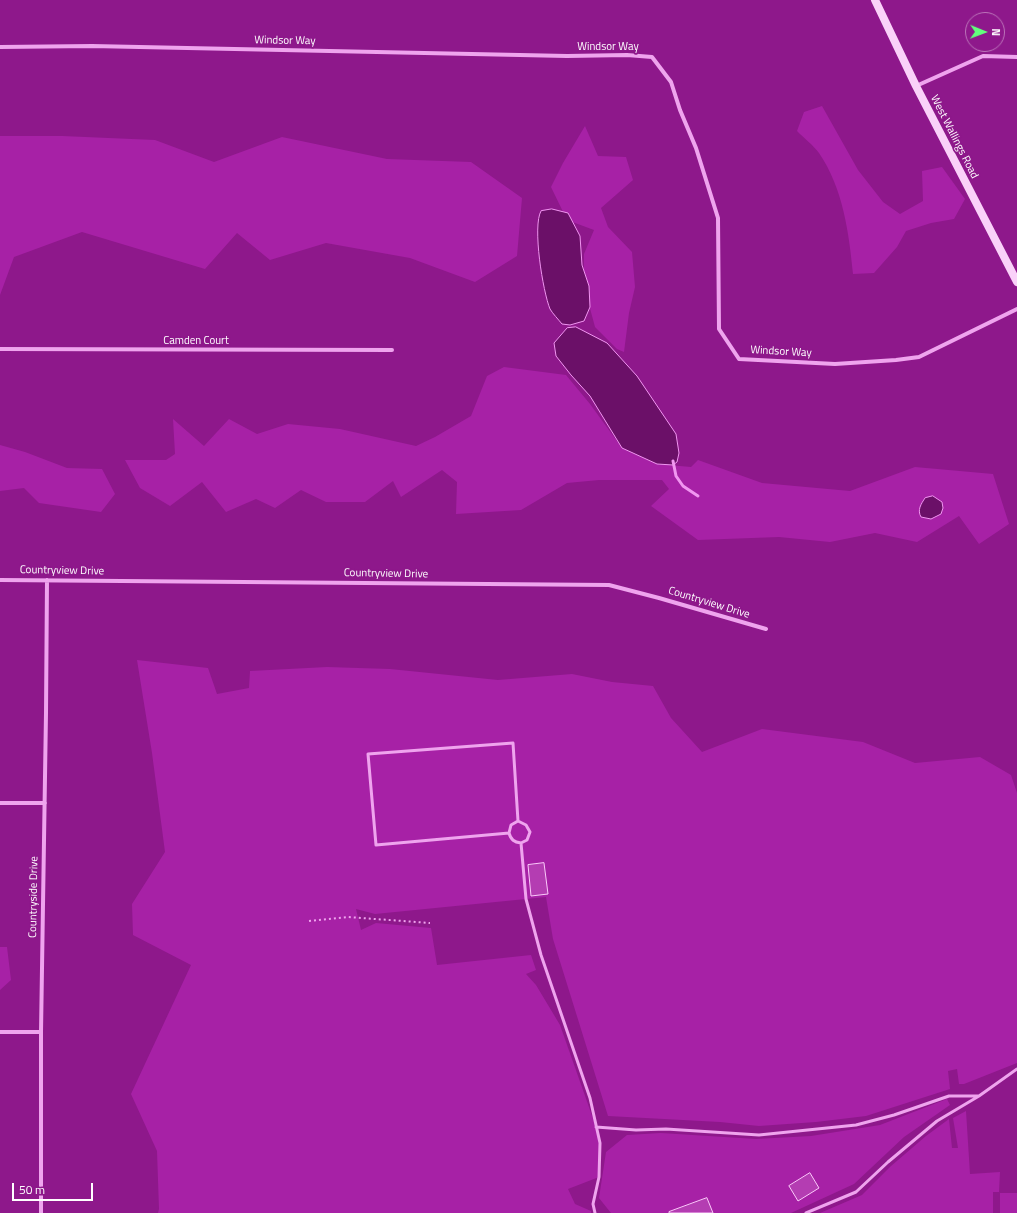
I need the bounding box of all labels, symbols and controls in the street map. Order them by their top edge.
north arrow [965,12,1005,52]
text: N [988,28,1004,36]
street label: Windsor Way [254,34,316,48]
street label: Windsor Way [577,40,639,54]
street label: West Wallings Road [927,93,981,181]
street label: Camden Court [163,334,229,348]
street label: Windsor Way [750,344,812,360]
street label: Countryview Drive [20,564,104,578]
street label: Countryview Drive [344,567,428,581]
street label: Countryview Drive [667,584,751,622]
street label: Countryside Drive [27,856,41,938]
scale bar [14,1175,95,1201]
text: 50 m [19,1180,45,1199]

